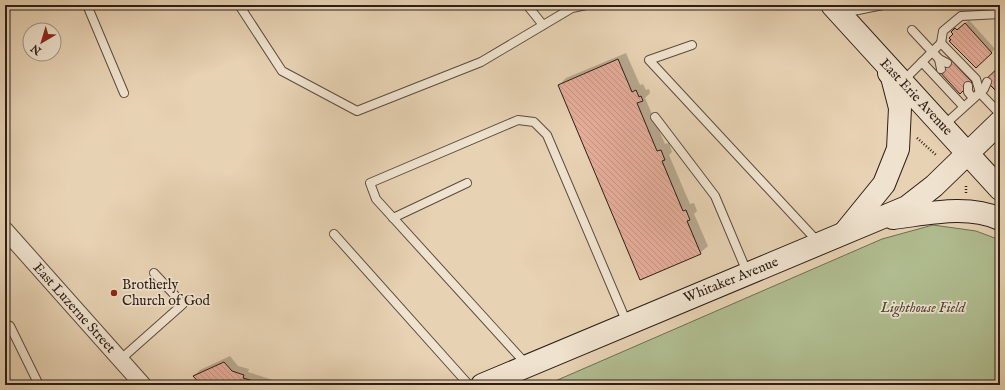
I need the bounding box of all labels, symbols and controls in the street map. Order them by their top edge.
north arrow [22,22,62,62]
text: N [28,40,45,58]
street label: East Erie Avenue [876,55,957,140]
street label: Whitaker Avenue [681,253,782,307]
street label: East Luzerne Street [29,259,119,357]
place label: Brotherly Church of God [122,276,211,310]
marker: Brotherly Church of God [109,288,119,298]
park label: Lighthouse Field [880,299,967,318]

